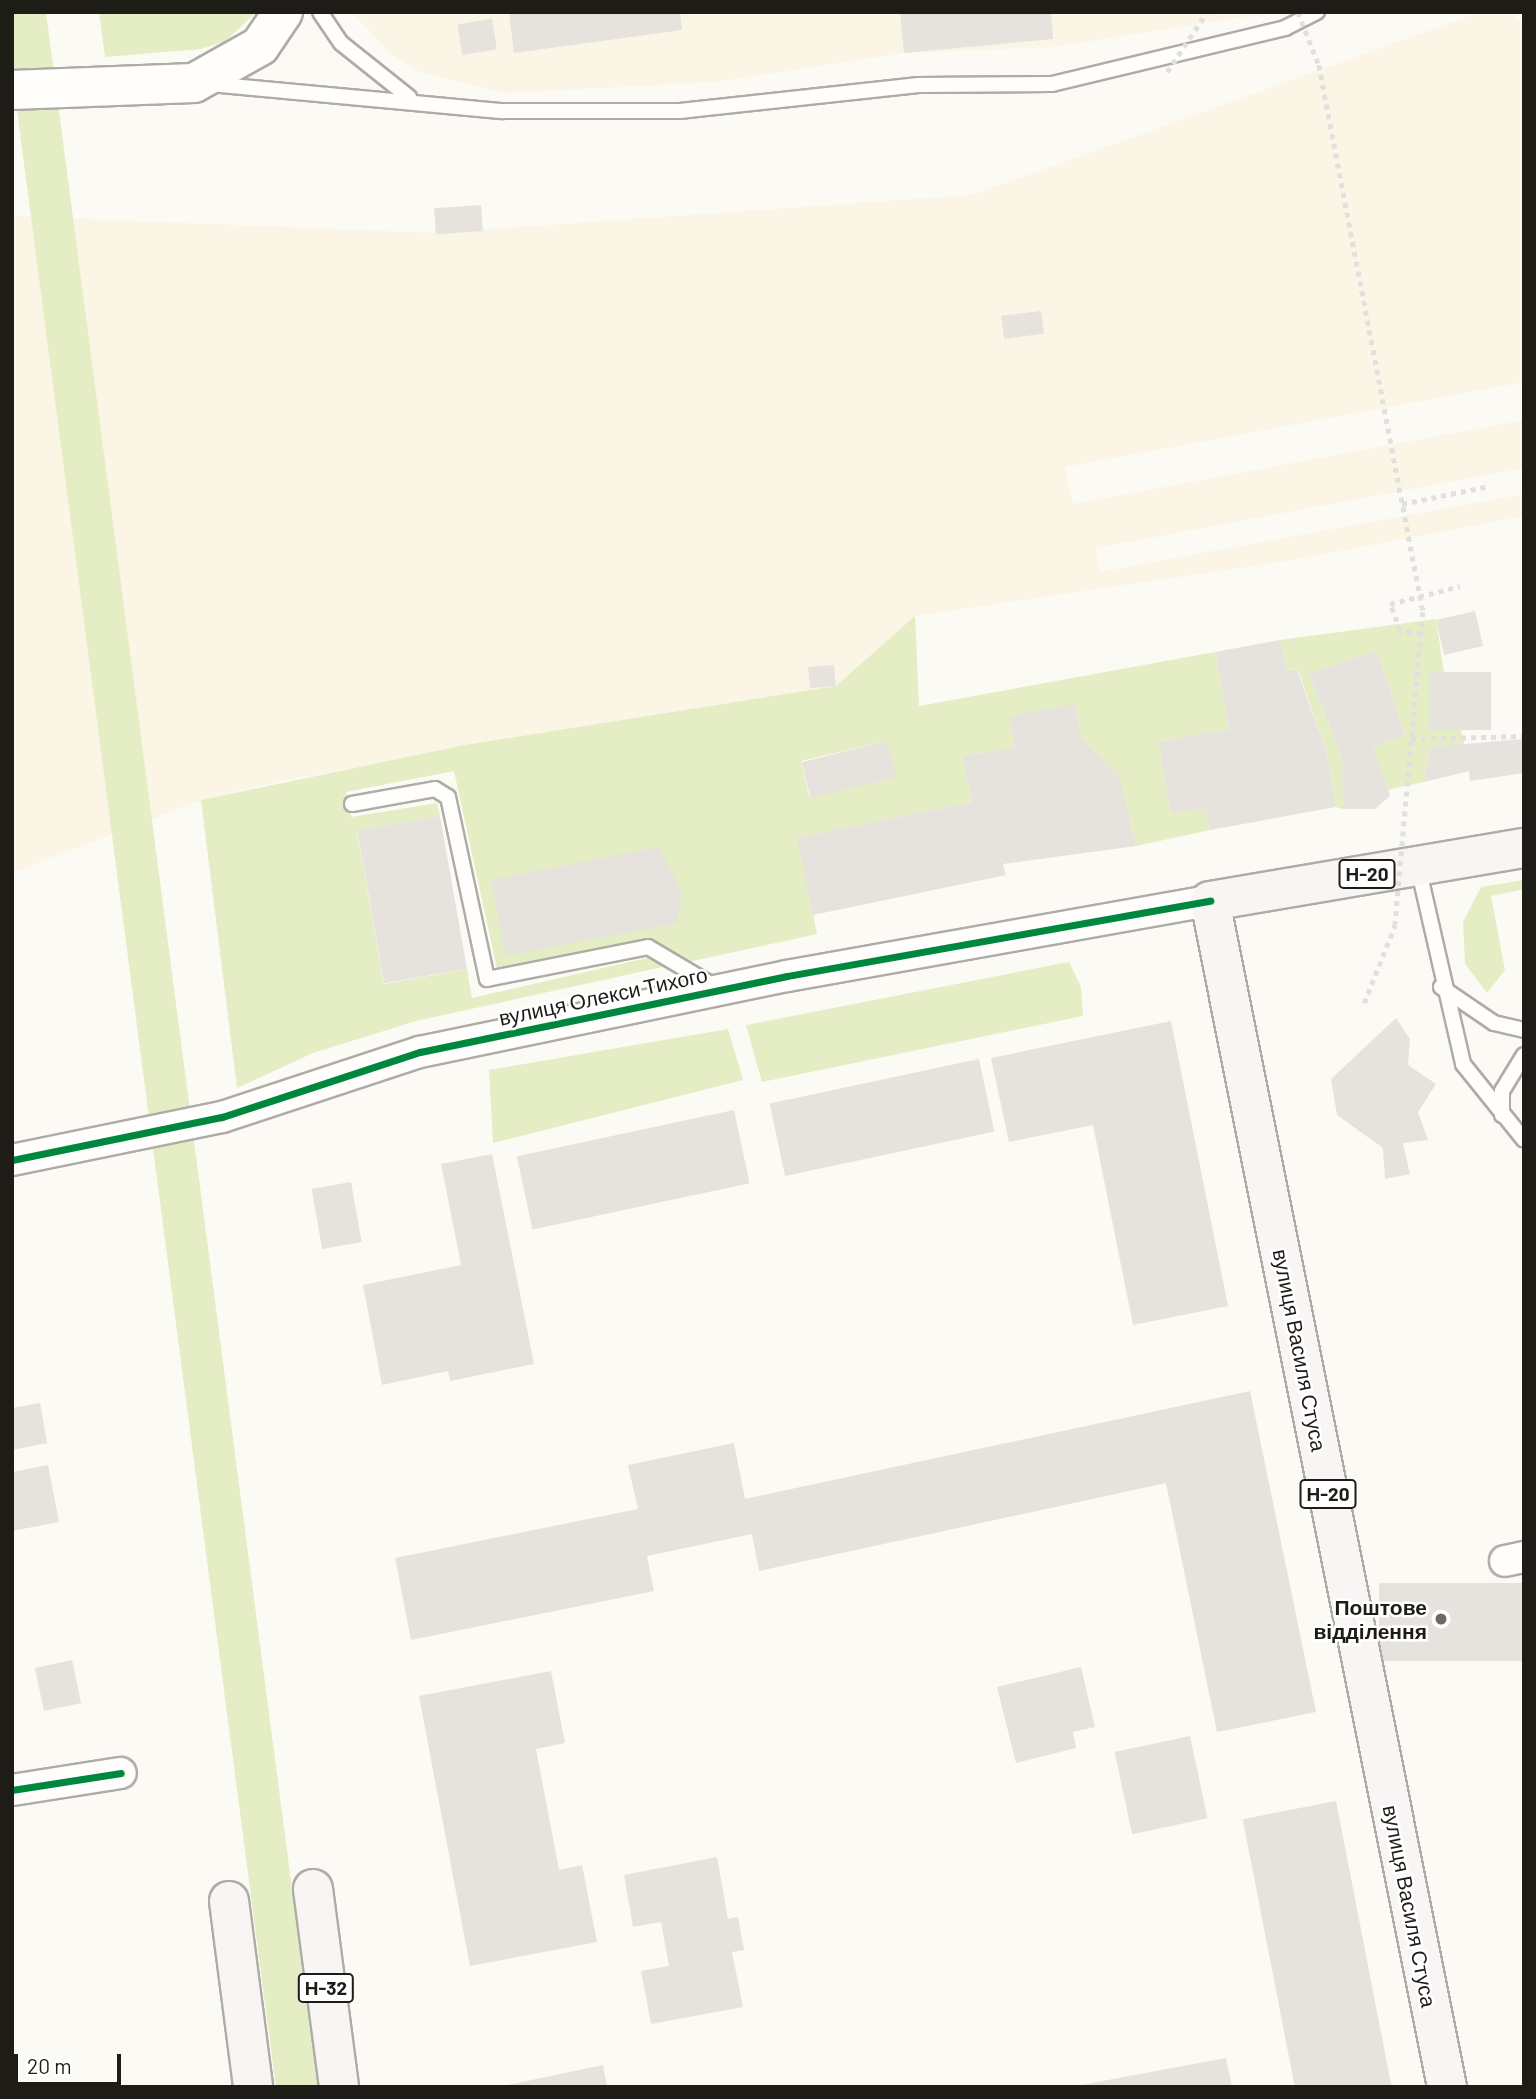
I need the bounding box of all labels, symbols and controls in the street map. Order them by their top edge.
road number: Н-20 [1337,859,1397,890]
street label: вулиця Олекси Тихого [496,962,710,1030]
street label: вулиця Василя Стуса [1268,1247,1332,1453]
road number: Н-20 [1298,1478,1358,1510]
place label: Поштове відділення [1313,1594,1427,1644]
marker: Поштове відділення [1433,1611,1449,1627]
street label: вулиця Василя Стуса [1378,1803,1442,2009]
road number: Н-32 [296,1972,356,2004]
scale bar [18,2039,124,2084]
text: 20 m [27,2053,72,2078]

